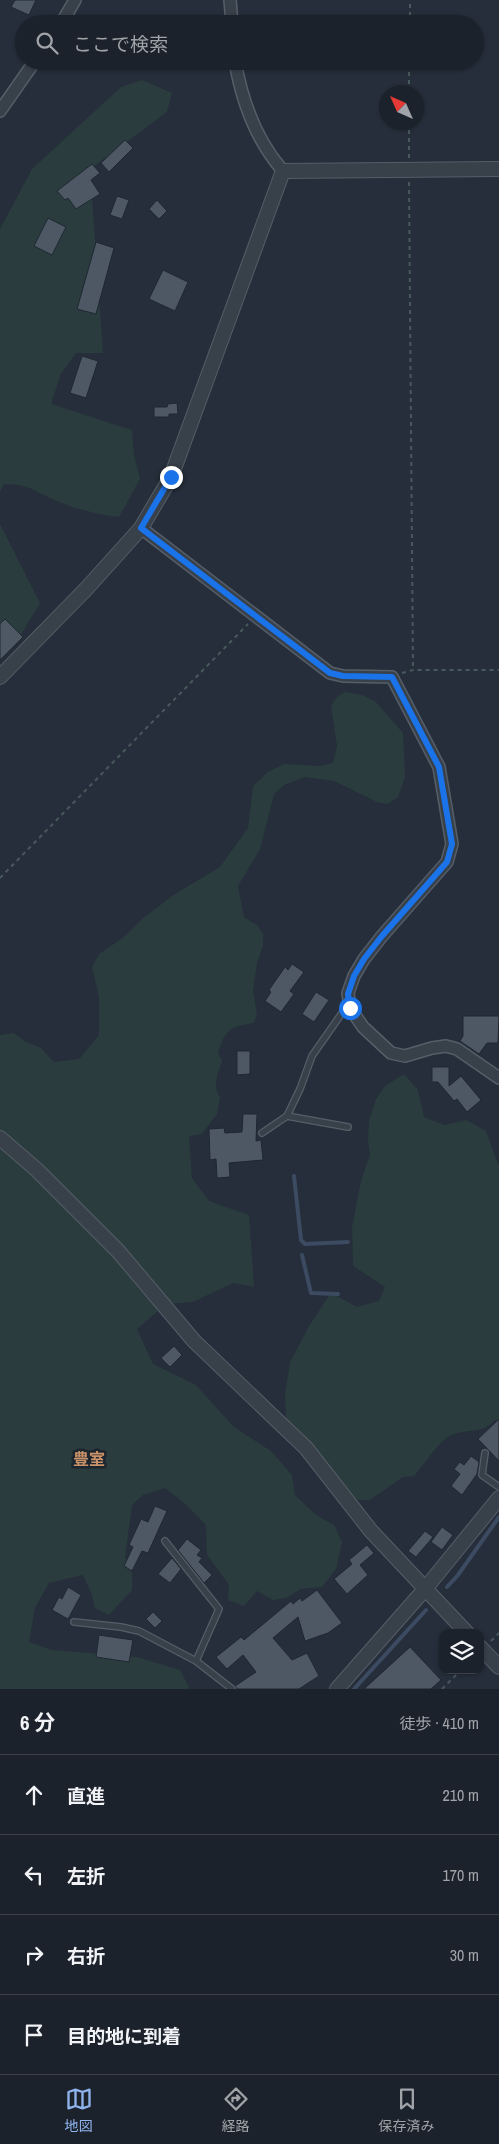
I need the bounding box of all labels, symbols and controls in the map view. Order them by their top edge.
search box [15,15,484,70]
icon: search [33,29,61,57]
text: ここで検索 [73,31,168,57]
north arrow [379,85,424,130]
route end [160,466,183,489]
route start [339,997,362,1020]
district label: 豊室 [73,1448,105,1470]
map controls [439,1629,484,1674]
button: layers [439,1629,484,1674]
text: 6 分 [20,1708,55,1737]
text: 徒歩 · 410 m [400,1712,479,1734]
icon: ahead [20,1781,48,1809]
text: 直進 [67,1783,105,1809]
text: 210 m [443,1784,479,1806]
icon: left [20,1861,48,1889]
text: 左折 [67,1863,105,1889]
text: 170 m [443,1864,479,1886]
icon: right [20,1941,48,1969]
text: 右折 [67,1943,105,1969]
text: 30 m [450,1944,479,1966]
icon: arrive [20,2021,48,2049]
text: 目的地に到着 [67,2023,181,2049]
tab: 地図 [65,2085,93,2135]
tab: 経路 [222,2085,250,2135]
tab: 保存済み [379,2085,435,2135]

